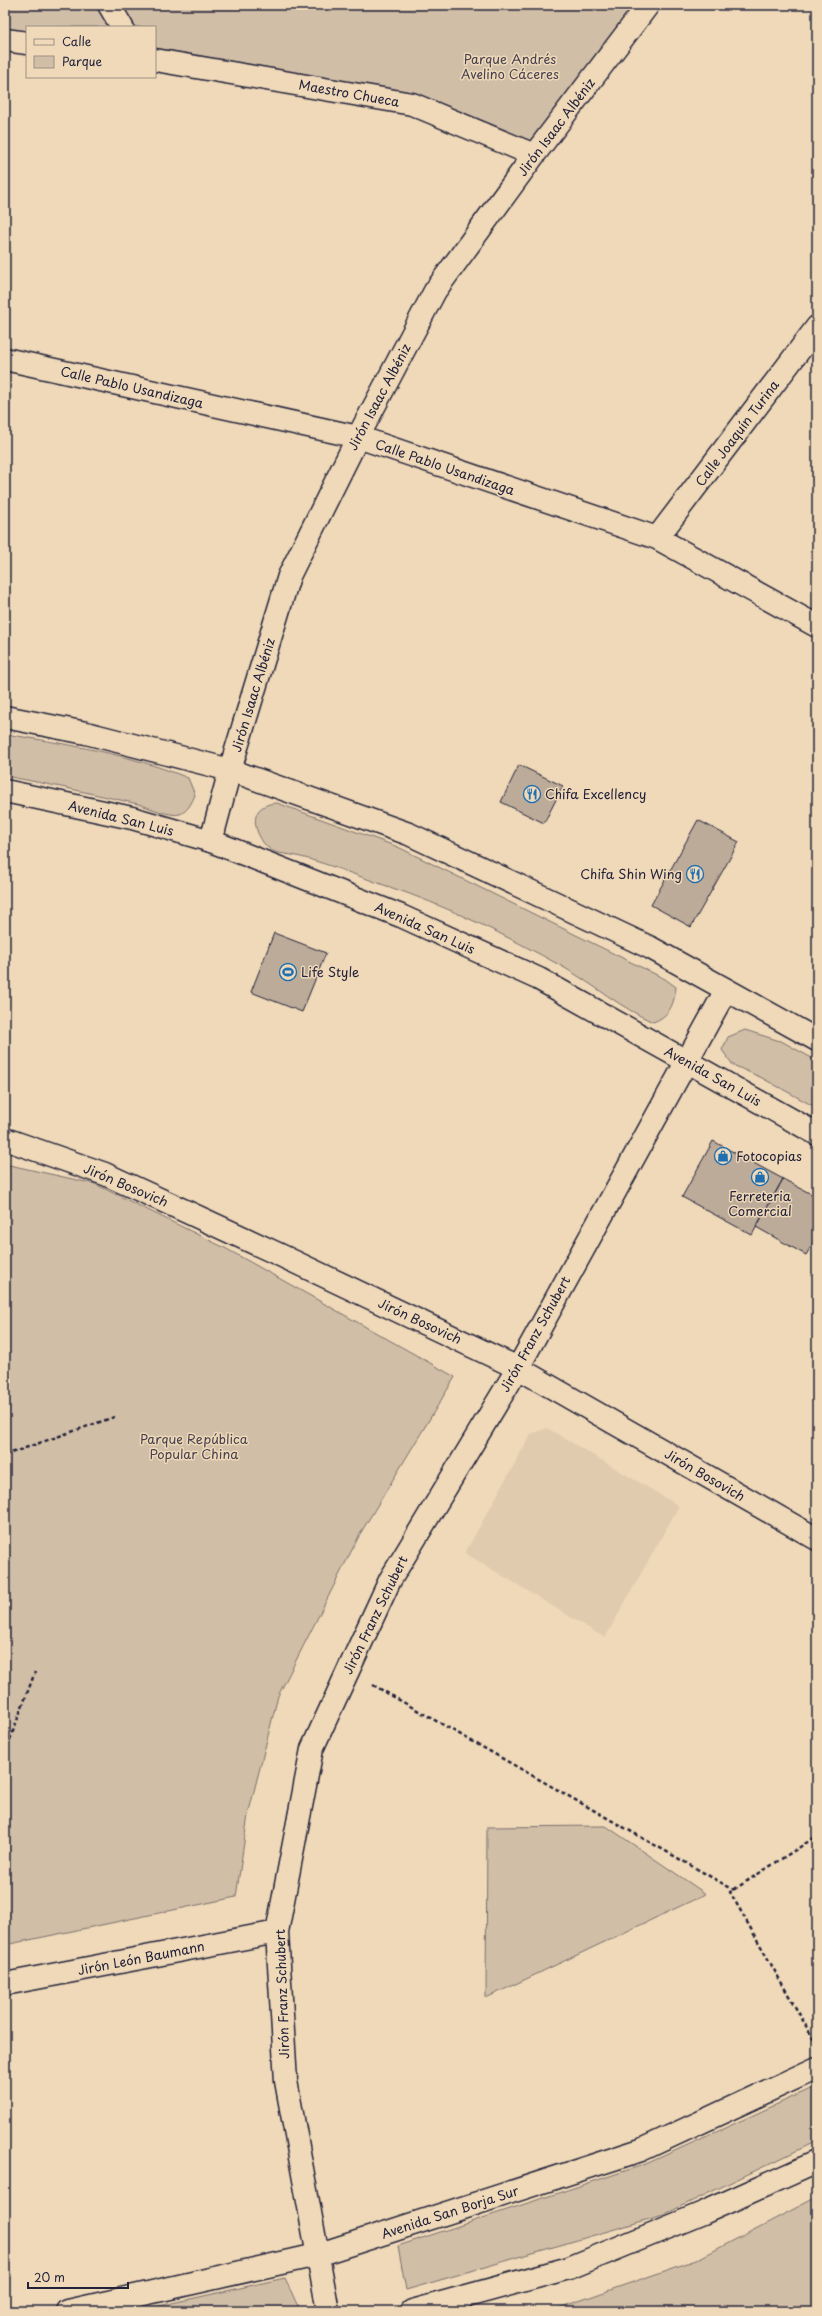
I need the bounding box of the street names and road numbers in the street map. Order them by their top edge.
street label: Maestro Chueca [297,74,402,111]
street label: Jirón Isaac Albéniz [512,74,599,180]
street label: Jirón Isaac Albéniz [342,340,415,453]
street label: Calle Pablo Usandizaga [59,361,206,412]
street label: Calle Joaquín Turina [690,375,783,490]
street label: Calle Pablo Usandizaga [373,434,518,500]
street label: Jirón Isaac Albéniz [226,636,279,754]
street label: Avenida San Luis [66,795,176,840]
street label: Avenida San Luis [372,897,478,958]
street label: Avenida San Luis [661,1041,765,1110]
street label: Jirón Bosovich [81,1158,171,1211]
street label: Jirón Franz Schubert [495,1272,574,1395]
street label: Jirón Bosovich [375,1293,465,1348]
street label: Jirón Bosovich [661,1444,749,1505]
street label: Jirón Franz Schubert [338,1552,412,1677]
street label: Jirón Franz Schubert [270,1929,293,2059]
street label: Jirón León Baumann [76,1936,206,1979]
street label: Avenida San Borja Sur [379,2180,522,2243]

